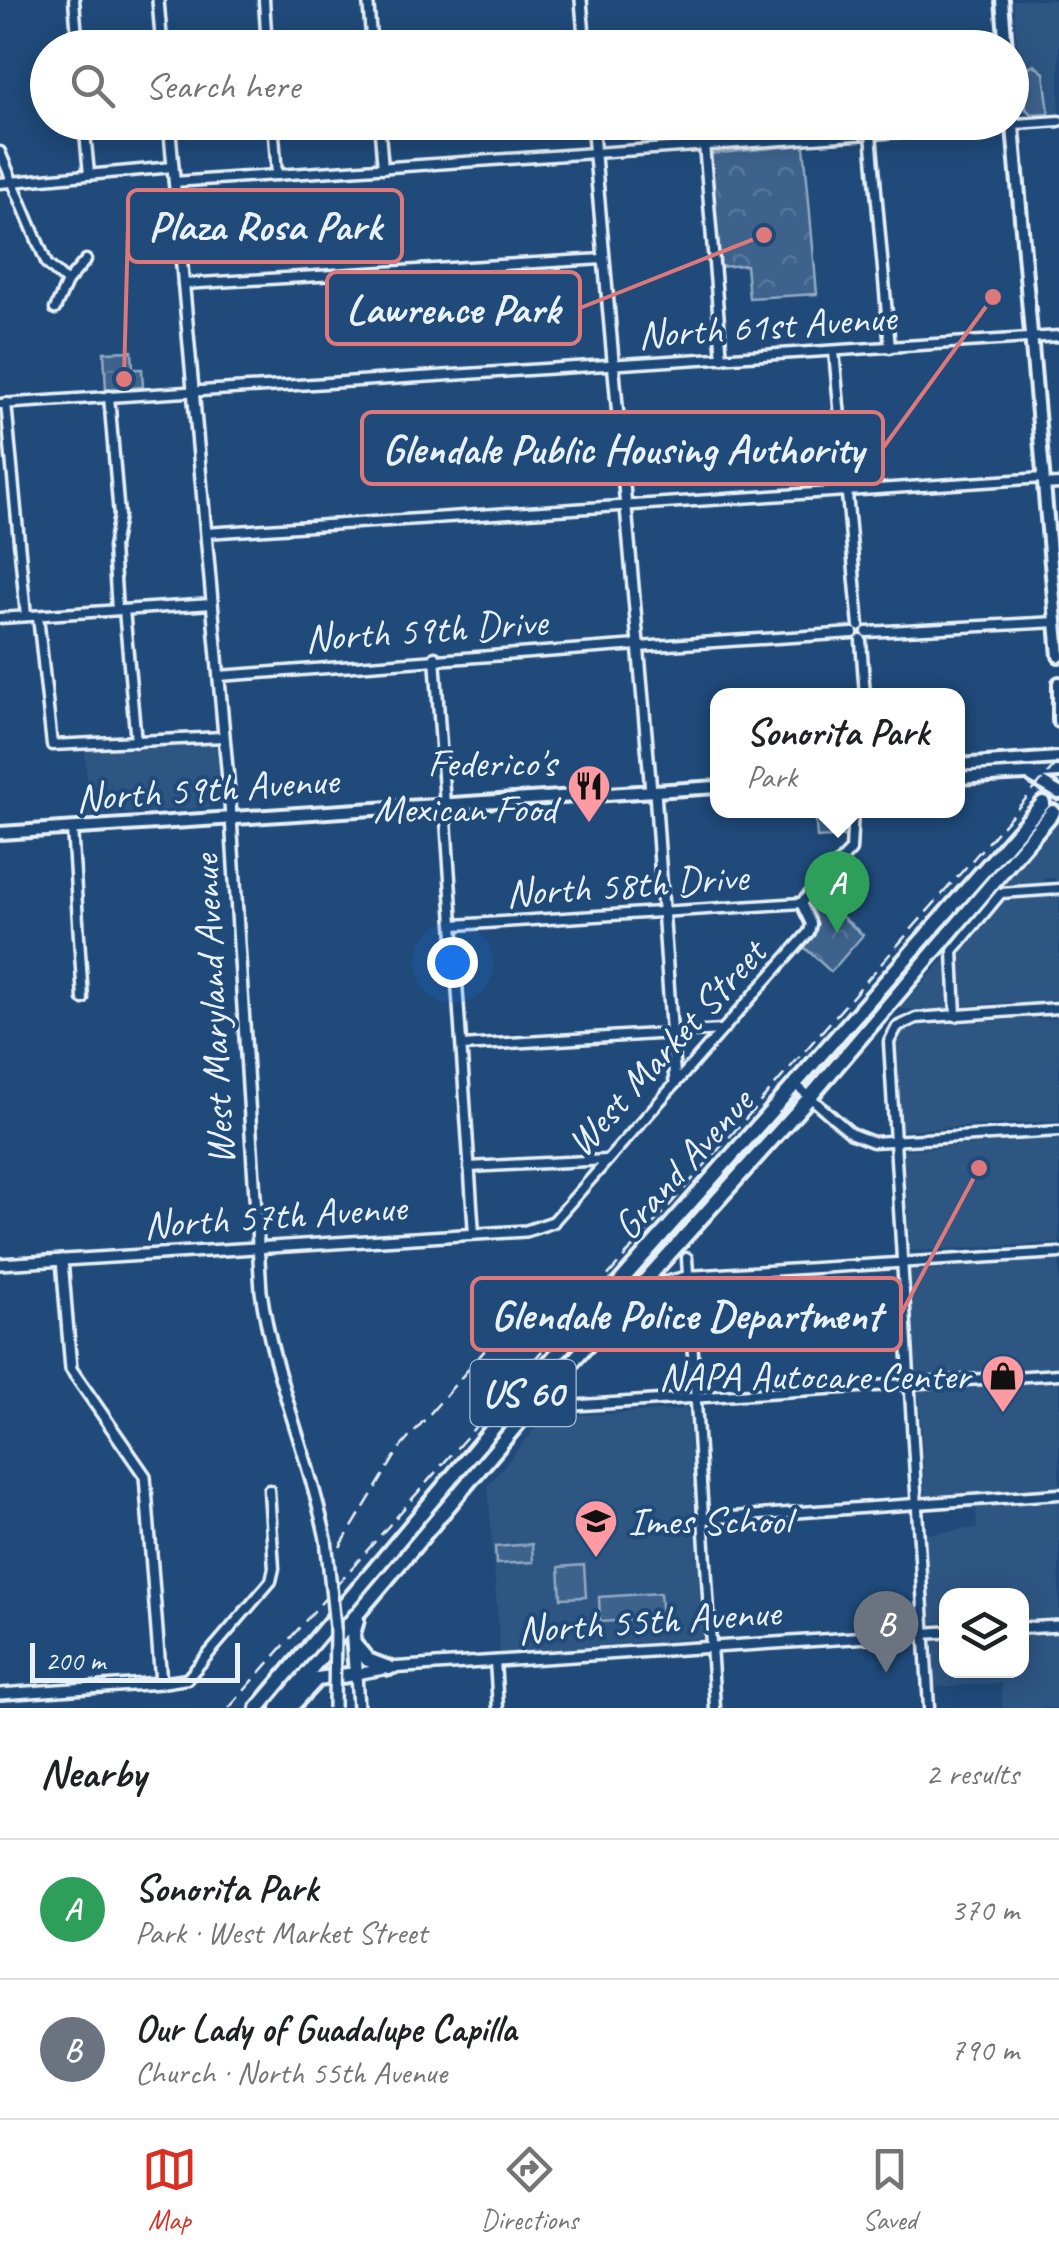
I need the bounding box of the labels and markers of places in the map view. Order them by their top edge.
callout: Plaza Rosa Park [128,190,402,262]
callout: Lawrence Park [327,272,580,344]
callout: Glendale Public Housing Authority [362,412,883,484]
place label: Federico's Mexican Food [374,738,562,834]
restaurant icon: Federico's Mexican Food [566,763,612,824]
pin: A [804,850,870,933]
callout: Glendale Police Department [472,1278,901,1350]
place label: NAPA Autocare Center [659,1351,974,1401]
shop icon: NAPA Autocare Center [980,1353,1026,1414]
place label: Imes School [628,1496,797,1546]
school or university icon: Imes School [573,1498,619,1559]
pin: B [854,1590,918,1673]

